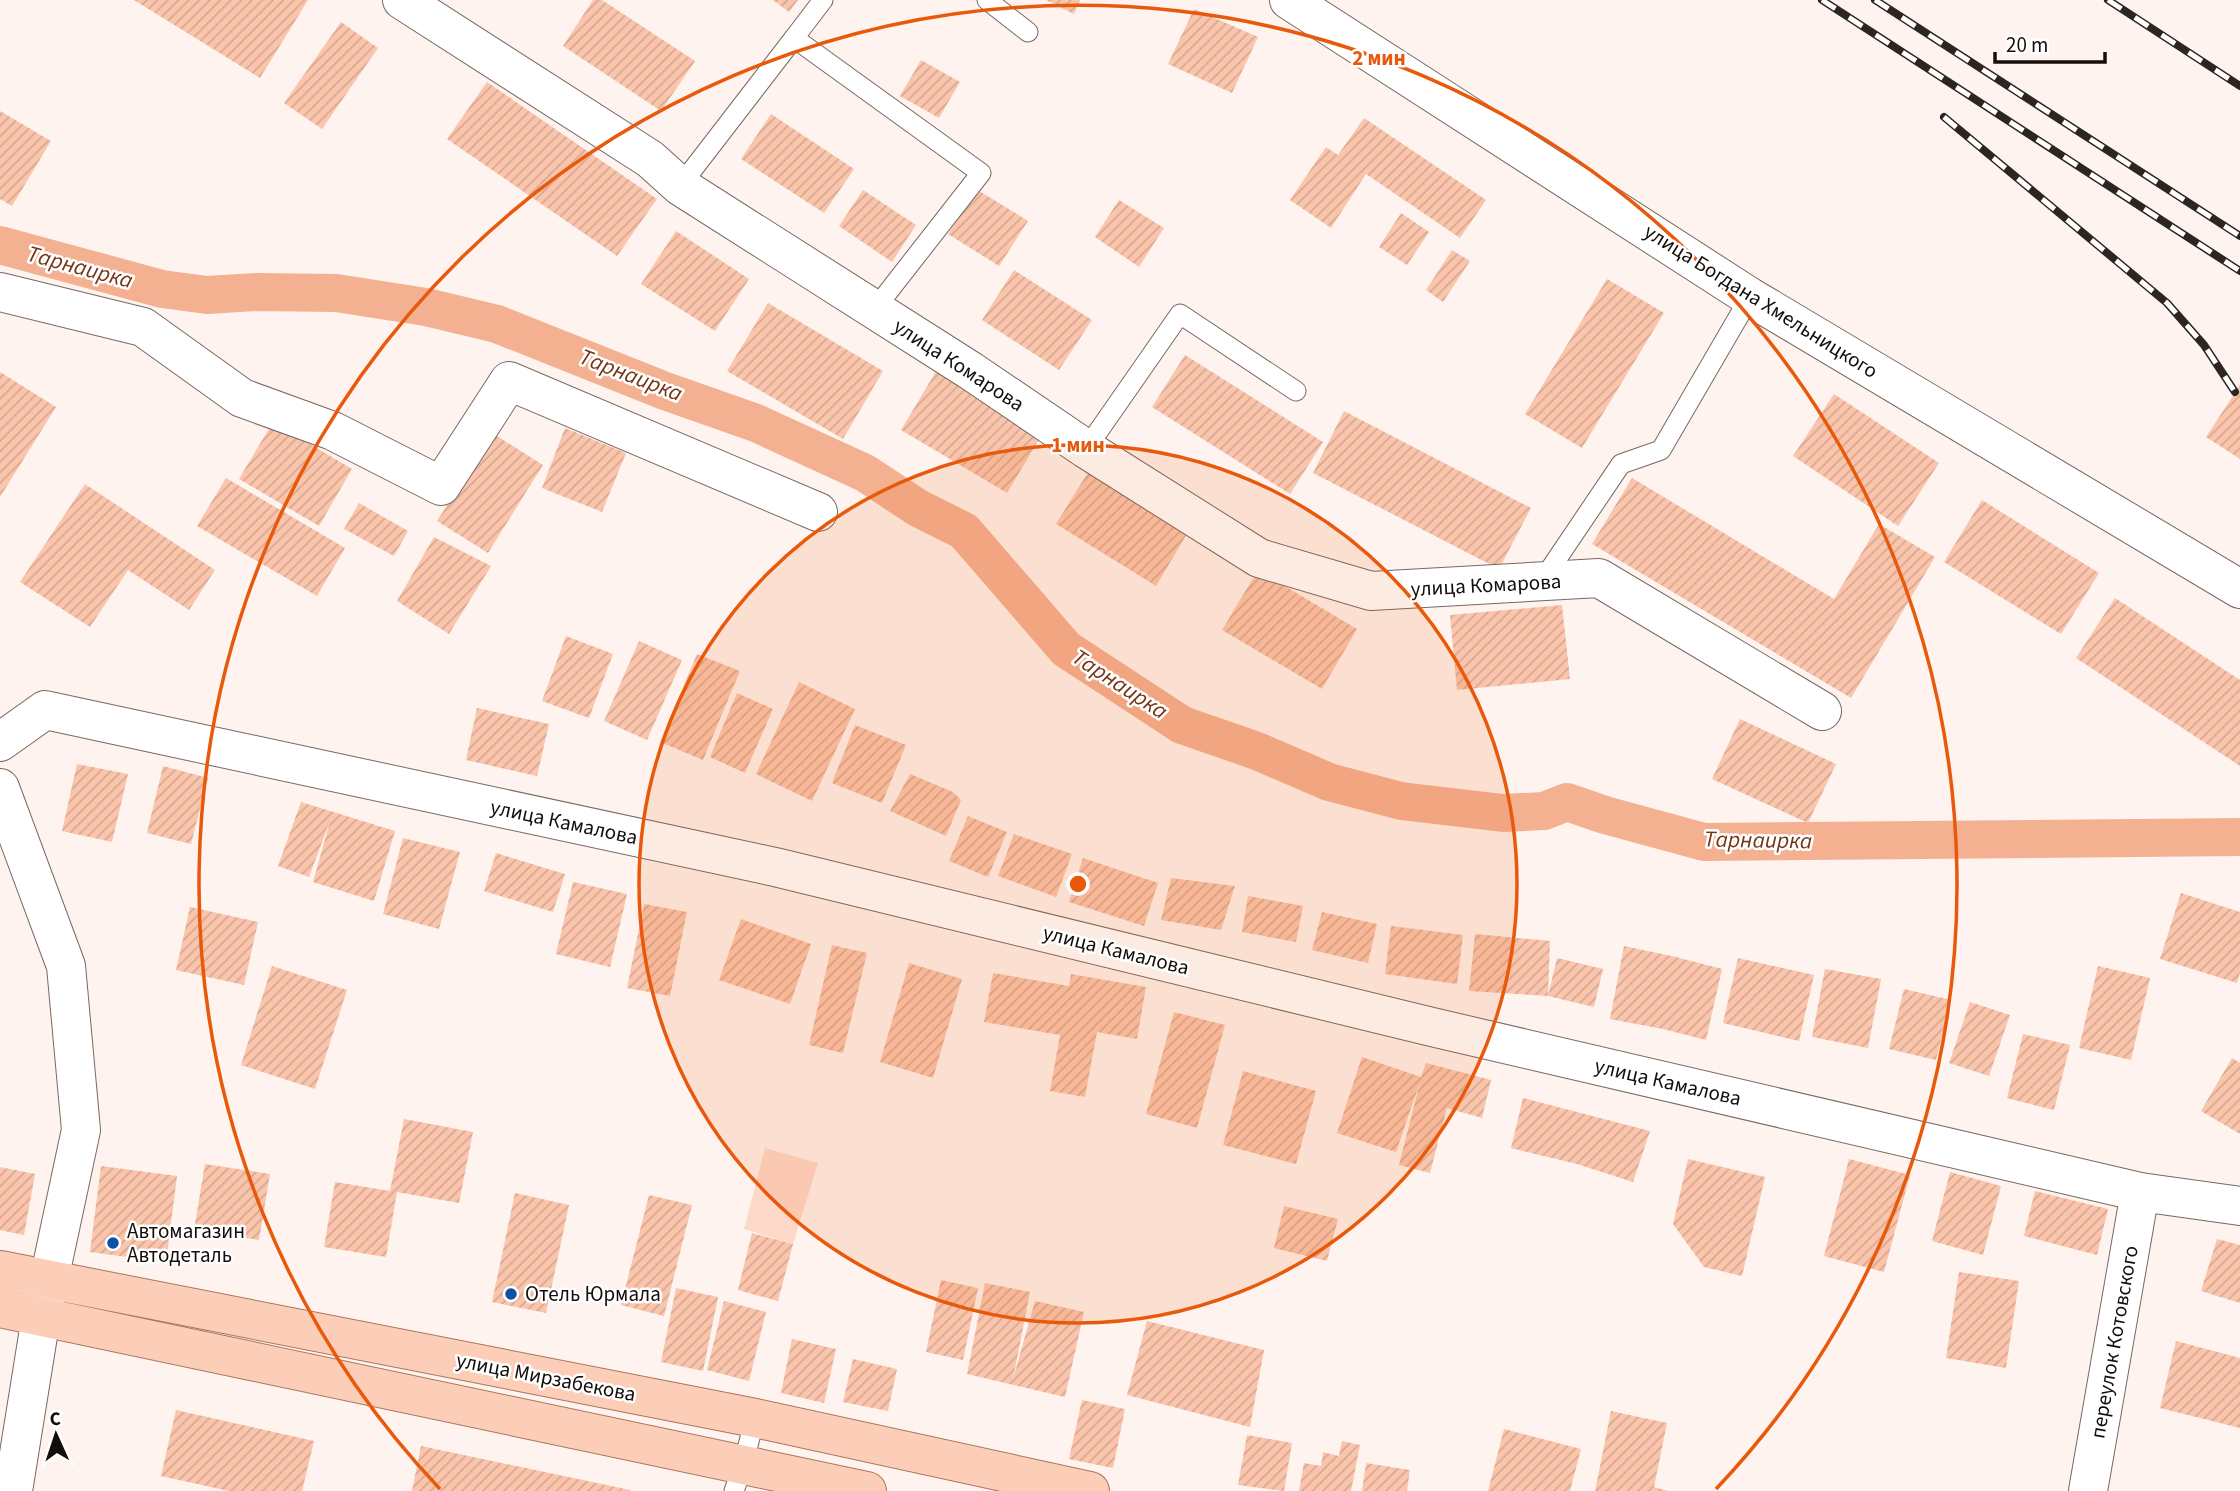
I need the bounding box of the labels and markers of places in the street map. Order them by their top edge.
centre of rings [1066,872,1090,896]
place label: Автомагазин Автодеталь [127,1216,245,1270]
marker: Автомагазин Автодеталь [105,1235,121,1251]
place label: Отель Юрмала [525,1279,661,1309]
marker: Отель Юрмала [503,1286,519,1302]

